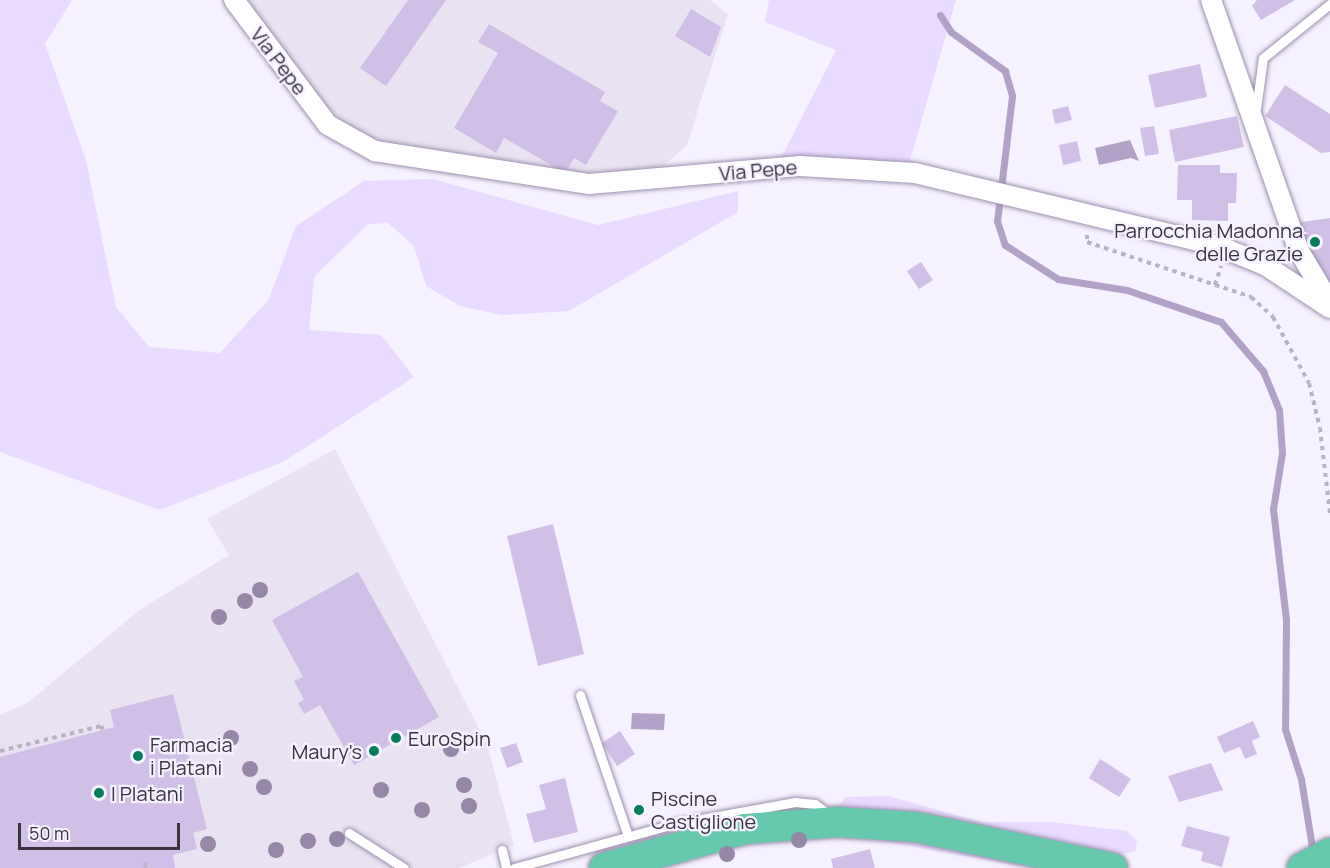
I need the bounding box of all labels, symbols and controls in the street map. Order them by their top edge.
street label: Via Pepe [246,22,312,100]
street label: Via Pepe [718,155,798,185]
place label: Parrocchia Madonna delle Grazie [1114,219,1303,266]
marker: Parrocchia Madonna delle Grazie [1308,235,1322,249]
place label: EuroSpin [408,726,491,750]
marker: EuroSpin [389,731,403,745]
place label: Farmacia i Platani [150,732,233,779]
place label: Maury's [291,739,362,763]
marker: Maury's [367,744,381,758]
marker: Farmacia i Platani [131,749,145,763]
place label: I Platani [111,781,183,805]
marker: I Platani [92,786,106,800]
place label: Piscine Castiglione [651,786,756,833]
marker: Piscine Castiglione [632,803,646,817]
scale bar [21,811,183,849]
text: 50 m [29,821,69,845]

